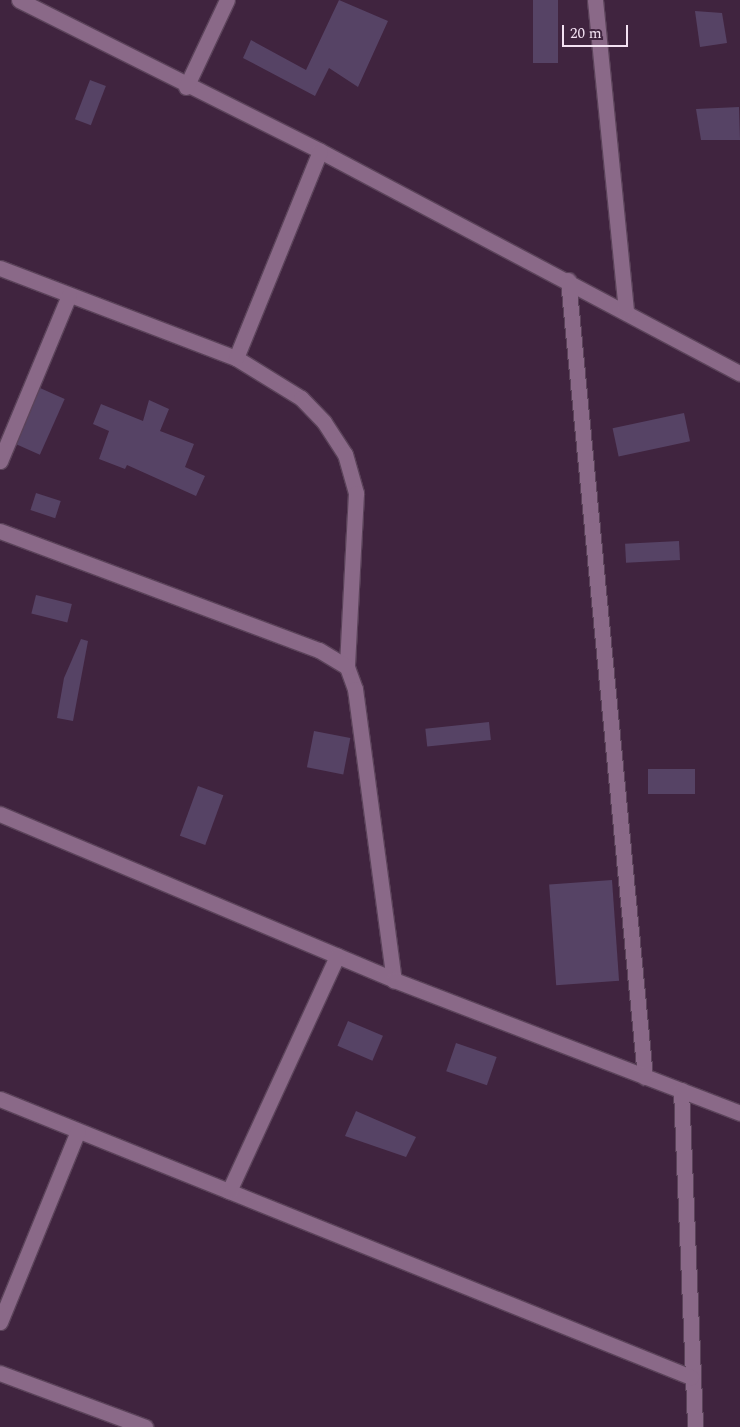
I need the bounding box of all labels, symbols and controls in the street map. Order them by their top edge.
scale bar [565,15,631,47]
text: 20 m [570,22,602,45]

